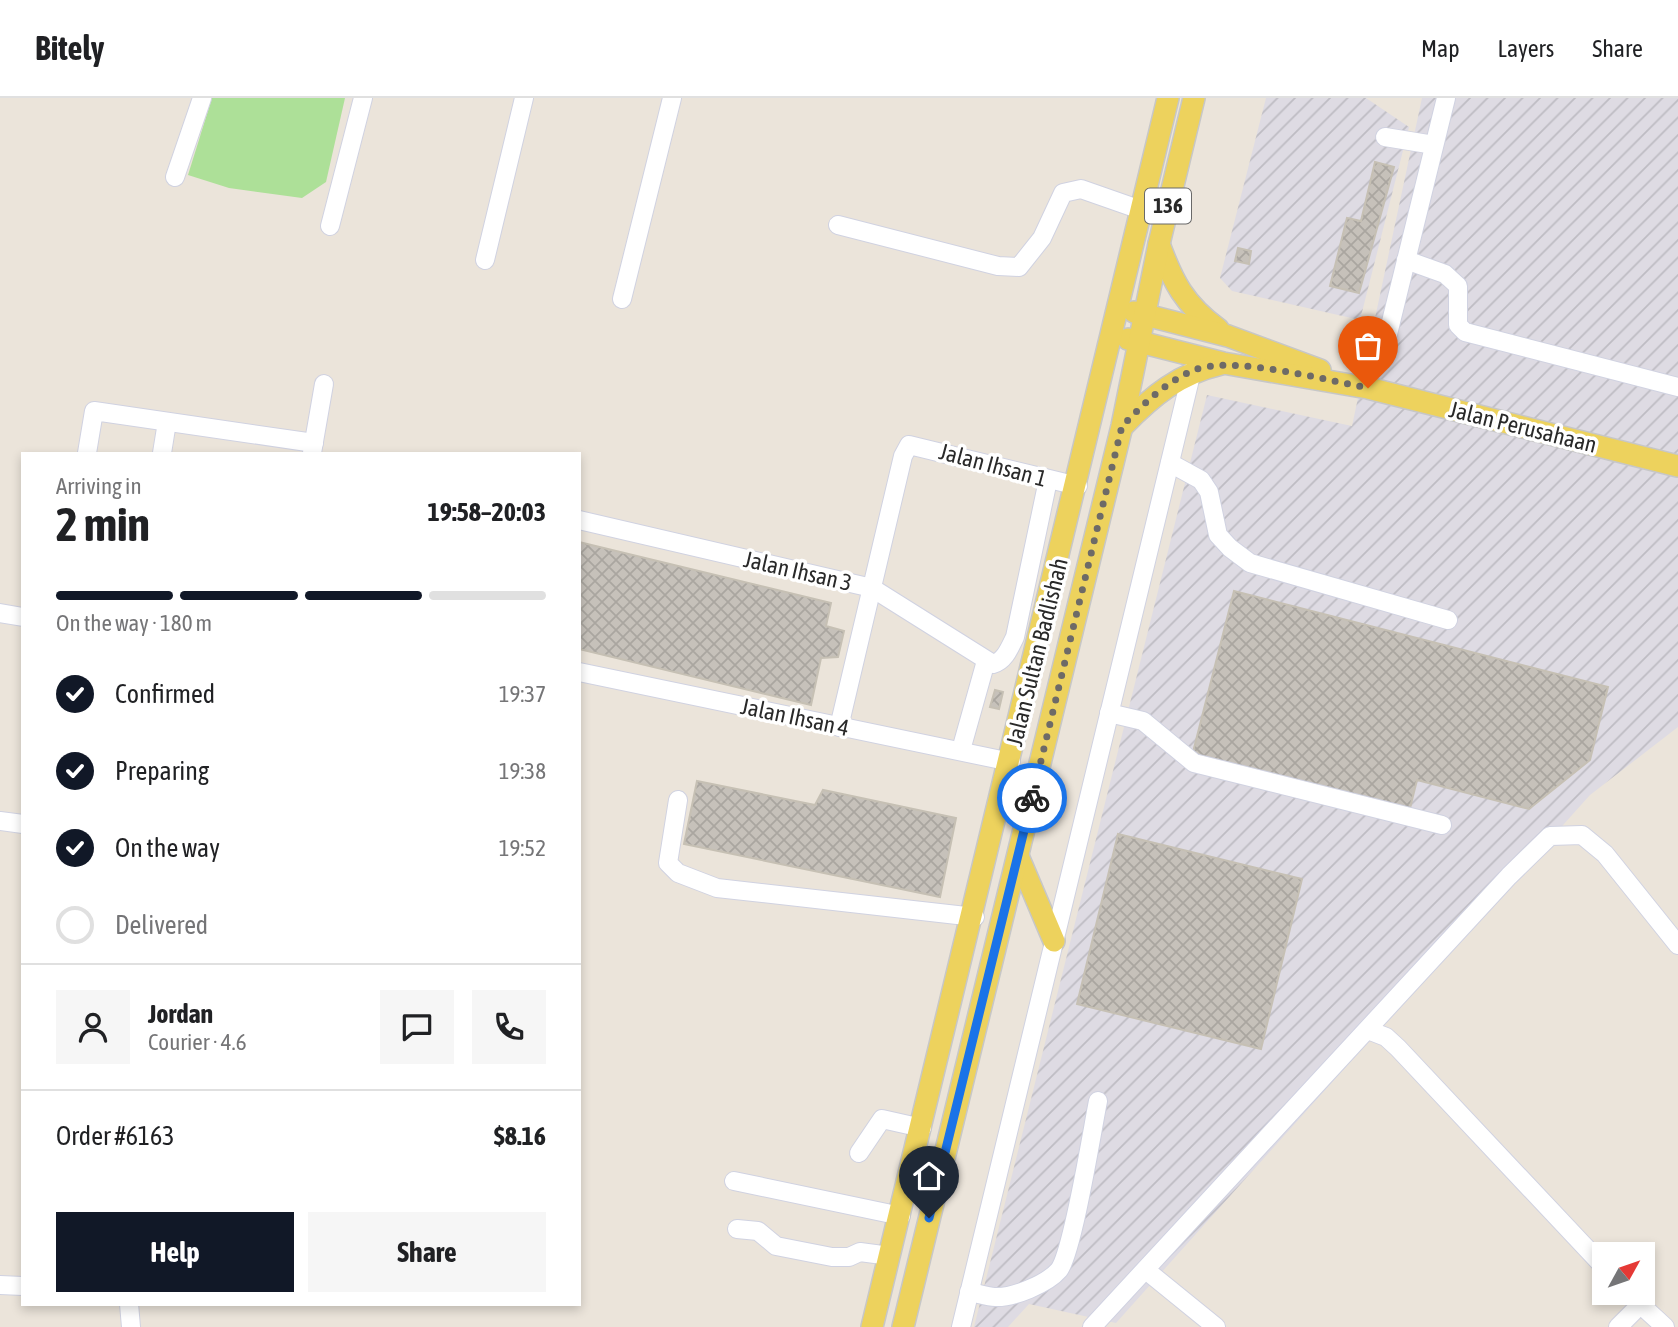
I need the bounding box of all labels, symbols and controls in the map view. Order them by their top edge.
text: Bitely [35,29,104,67]
text: Map [1421,35,1460,62]
text: Layers [1498,35,1554,62]
text: Share [1592,35,1643,62]
road number: 136 [1145,188,1191,224]
pin [1338,316,1398,388]
icon: bag [1349,327,1387,365]
street label: Jalan Perusahaan [1447,396,1599,458]
street label: Jalan Ihsan 1 [936,438,1050,492]
text: Arriving in [56,473,142,499]
text: 19:58–20:03 [428,497,546,527]
text: 2 min [56,498,150,551]
street label: Jalan Ihsan 3 [741,546,855,596]
street label: Jalan Sultan Badlishah [1001,555,1073,749]
text: On the way · 180 m [56,610,212,636]
icon: check [56,675,94,713]
text: Confirmed [115,679,215,709]
text: 19:37 [499,681,546,707]
street label: Jalan Ihsan 4 [738,693,852,741]
icon: check [56,752,94,790]
text: Preparing [115,756,209,786]
text: 19:38 [499,758,546,784]
courier [997,763,1067,833]
icon: bike [1013,779,1051,817]
icon: check [56,829,94,867]
text: On the way [115,833,220,863]
text: 19:52 [499,835,546,861]
text: Delivered [115,910,208,940]
button: person [56,990,130,1064]
button: chat [380,990,454,1064]
button: phone [472,990,546,1064]
text: Jordan [148,999,213,1029]
text: Courier · 4.6 [148,1029,247,1055]
text: Order #6163 [56,1121,175,1151]
text: $8.16 [494,1121,546,1151]
pin [899,1146,959,1218]
icon: home [910,1157,948,1195]
button: Help [56,1212,294,1292]
button: Share [308,1212,546,1292]
north arrow [1592,1242,1656,1306]
map controls [1592,1242,1655,1305]

